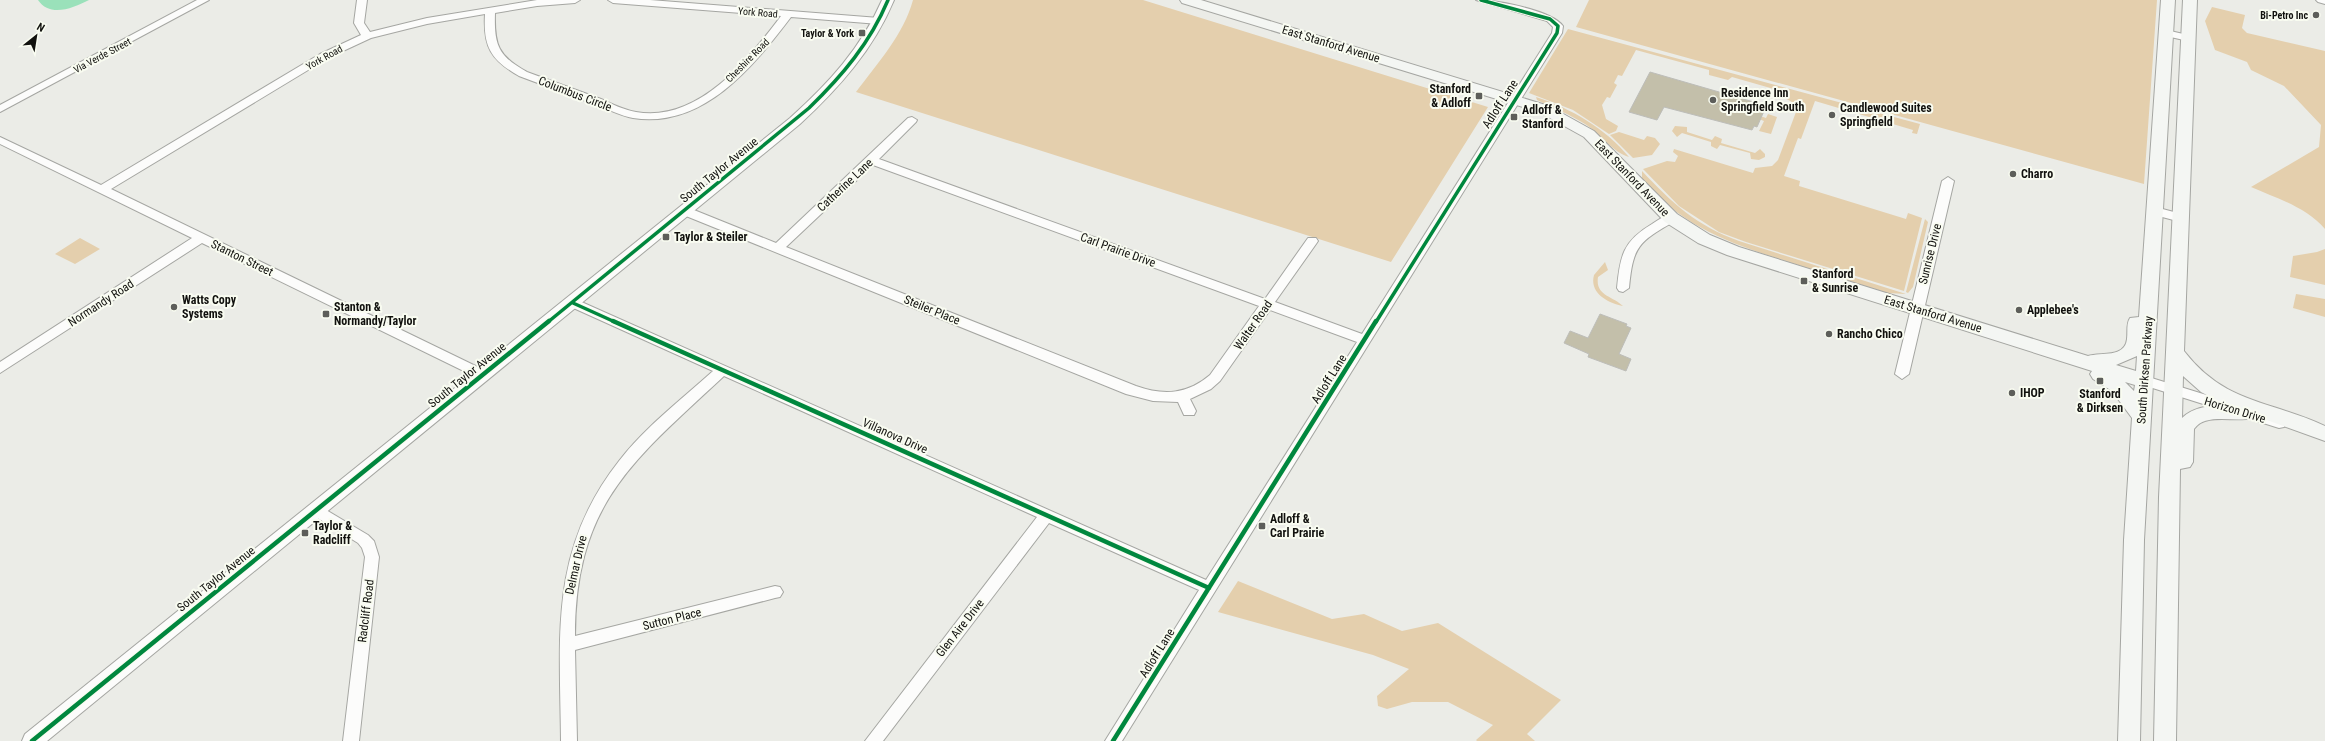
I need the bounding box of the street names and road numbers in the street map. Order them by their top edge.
street label: York Road [738,5,778,20]
street label: East Stanford Avenue [1280,22,1382,66]
street label: Via Verde Street [72,36,133,75]
street label: Cheshire Road [723,36,771,84]
street label: York Road [304,43,344,72]
street label: Columbus Circle [536,74,614,115]
street label: Adloff Lane [1479,77,1521,131]
street label: South Taylor Avenue [677,134,761,206]
street label: East Stanford Avenue [1592,137,1673,220]
street label: Catherine Lane [814,155,876,214]
street label: Sunrise Drive [1916,222,1944,286]
street label: Carl Prairie Drive [1078,230,1158,270]
street label: Stanton Street [209,237,276,279]
street label: Normandy Road [66,277,137,329]
street label: Steiler Place [902,292,962,328]
street label: East Stanford Avenue [1882,292,1984,336]
street label: Walter Road [1231,298,1275,352]
street label: South Dirksen Parkway [2134,315,2156,425]
street label: South Taylor Avenue [425,339,509,411]
street label: Adloff Lane [1309,352,1350,406]
street label: Horizon Drive [2203,394,2268,426]
street label: Villanova Drive [860,415,930,457]
street label: Delmar Drive [562,534,590,596]
street label: South Taylor Avenue [174,543,258,615]
street label: Radcliff Road [355,579,377,643]
street label: Glen Aire Drive [933,596,987,660]
street label: Sutton Place [641,605,703,633]
street label: Adloff Lane [1137,626,1178,680]

